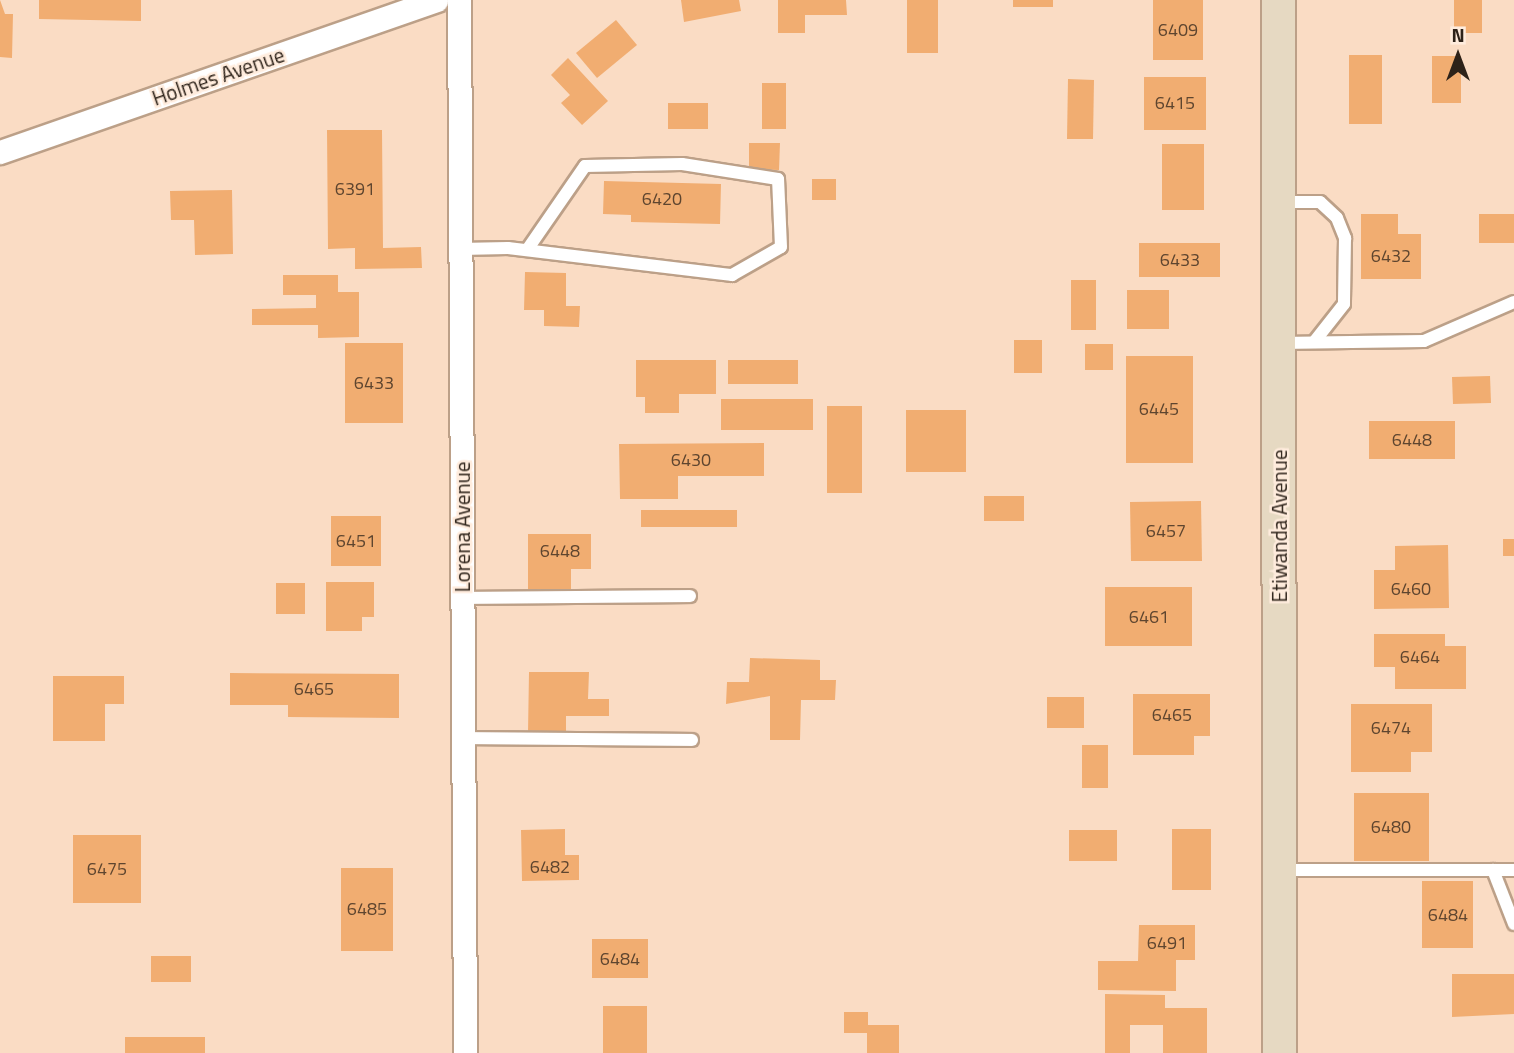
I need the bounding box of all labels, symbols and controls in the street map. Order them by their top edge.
house number: 6409 [1158,19,1198,41]
text: N [1451,20,1465,49]
north arrow [1423,21,1493,91]
street label: Holmes Avenue [149,42,287,110]
house number: 6415 [1155,92,1195,114]
house number: 6391 [335,178,375,200]
house number: 6420 [642,188,682,210]
house number: 6432 [1371,245,1411,267]
house number: 6433 [1160,249,1200,271]
house number: 6433 [354,372,394,394]
house number: 6445 [1139,398,1179,420]
house number: 6448 [1392,429,1432,451]
house number: 6430 [671,449,711,471]
street label: Etiwanda Avenue [1266,449,1292,603]
street label: Lorena Avenue [449,462,475,592]
house number: 6457 [1146,520,1186,542]
house number: 6451 [336,530,376,552]
house number: 6448 [540,540,580,562]
house number: 6460 [1391,578,1431,600]
house number: 6461 [1129,606,1169,628]
house number: 6464 [1400,646,1440,668]
house number: 6465 [294,678,334,700]
house number: 6465 [1152,704,1192,726]
house number: 6474 [1371,717,1411,739]
house number: 6480 [1371,816,1411,838]
house number: 6482 [530,856,570,878]
house number: 6475 [87,858,127,880]
house number: 6485 [347,898,387,920]
house number: 6484 [1428,904,1468,926]
house number: 6491 [1147,932,1187,954]
house number: 6484 [600,948,640,970]

